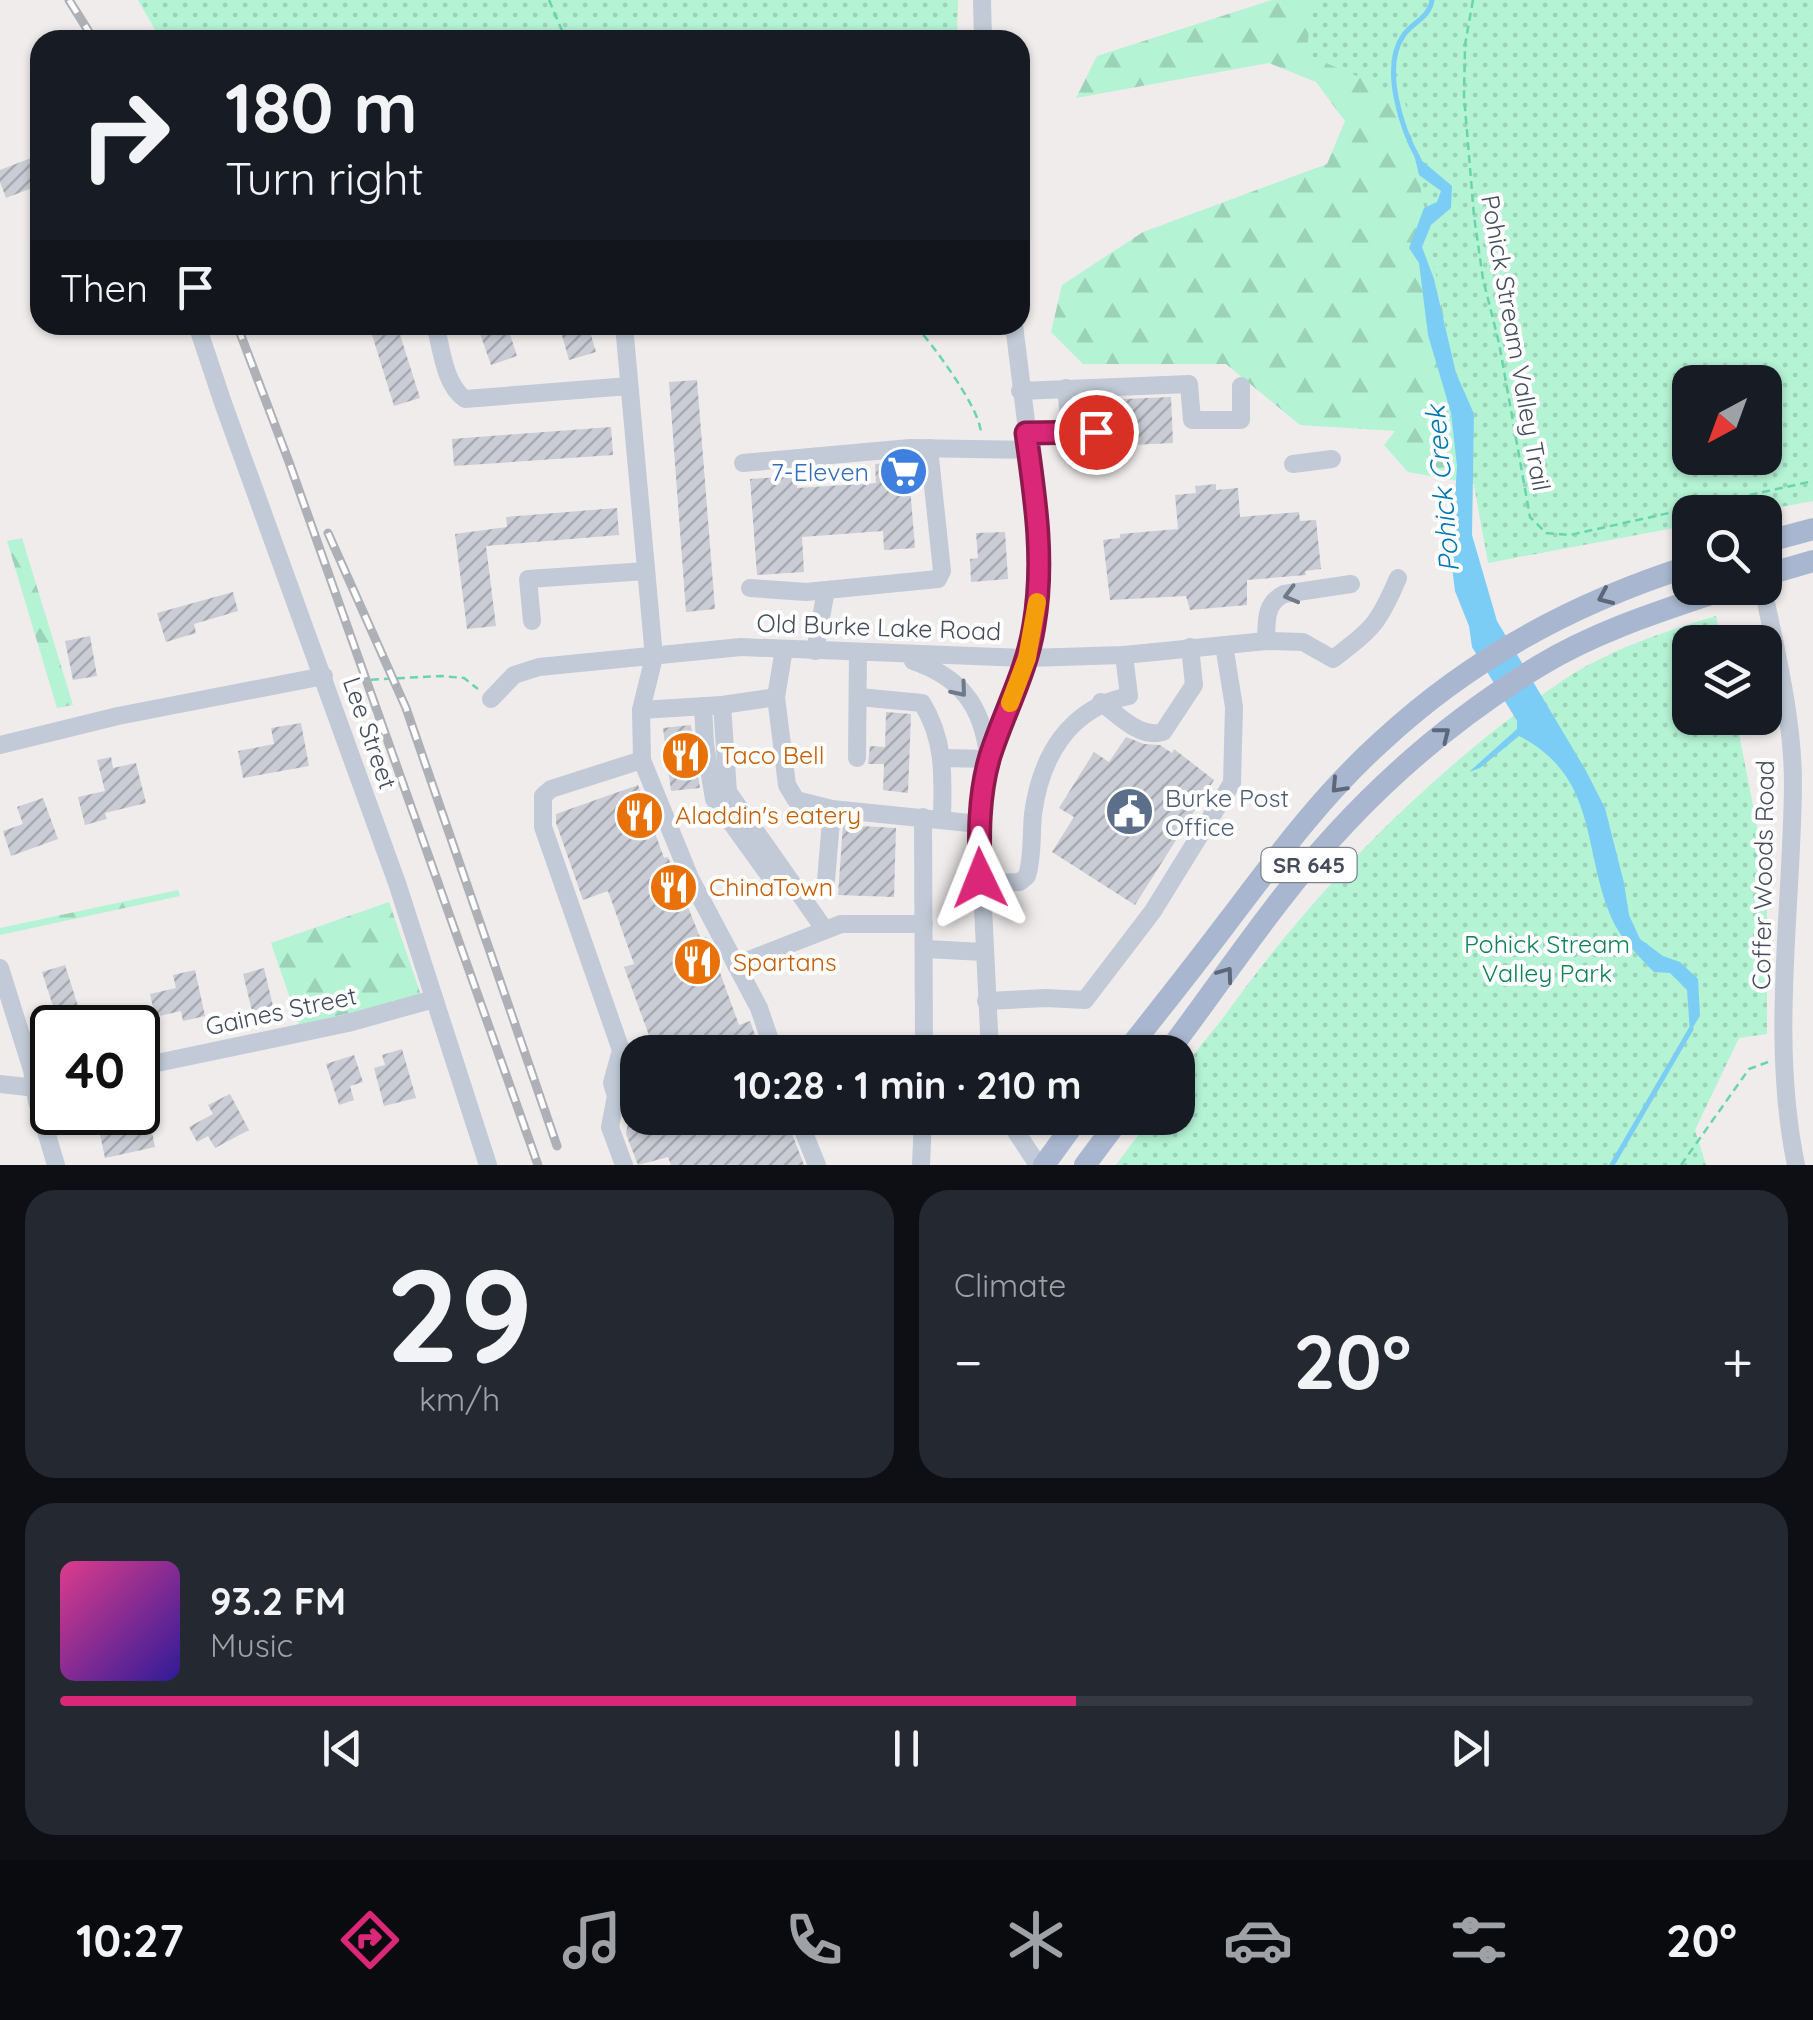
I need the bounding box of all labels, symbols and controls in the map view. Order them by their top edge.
text: 180 m [225,63,418,151]
icon: right [60,70,190,200]
text: Turn right [225,150,424,206]
street label: Pohick Stream Valley Trail [1475,193,1558,493]
icon: arrive [168,260,223,315]
text: Then [60,264,148,312]
north arrow [1672,365,1782,475]
map controls [1672,365,1782,735]
pin [1054,390,1139,475]
water label: Pohick Creek [1417,401,1466,574]
icon: arrive [1069,405,1124,460]
supermarket icon: 7-Eleven [878,446,930,498]
place label: 7-Eleven [771,456,869,487]
button: search [1672,495,1782,605]
one-way arrow [1282,583,1299,604]
one-way arrow [1597,585,1615,605]
street label: Old Burke Lake Road [756,607,1002,646]
button: layers [1672,625,1782,735]
street label: Lee Street [337,673,404,793]
one-way arrow [948,679,966,697]
one-way arrow [1432,728,1450,746]
restaurant icon: Taco Bell [659,729,711,781]
place label: Taco Bell [720,739,825,770]
street label: Coffer Woods Road [1745,760,1780,990]
one-way arrow [1331,774,1349,793]
place label: Burke Post Office [1165,782,1289,842]
public building icon: Burke Post Office [1104,786,1156,838]
restaurant icon: Aladdin's eatery [614,789,666,841]
place label: Aladdin's eatery [675,799,861,830]
position arrow [928,826,1032,930]
road number: SR 645 [1262,848,1356,882]
restaurant icon: ChinaTown [648,861,700,913]
place label: ChinaTown [709,871,833,902]
park label: Pohick Stream Valley Park [1464,928,1630,988]
restaurant icon: Spartans [672,936,724,988]
place label: Spartans [733,946,837,977]
one-way arrow [1214,967,1232,985]
street label: Gaines Street [203,979,359,1042]
speed limit sign: 40 [30,1005,160,1135]
text: 10:28 · 1 min · 210 m [734,1061,1081,1109]
text: 29 [386,1232,533,1395]
text: Climate [954,1265,1066,1305]
text: 20° [1293,1314,1411,1408]
text: − [954,1327,983,1396]
text: + [1722,1327,1753,1396]
text: km/h [419,1379,500,1419]
text: 93.2 FM [210,1577,346,1625]
text: Music [210,1625,293,1665]
icon: previous [315,1721,370,1776]
icon: pause [879,1721,934,1776]
icon: next [1443,1721,1498,1776]
icon: directions [335,1905,405,1975]
icon: music [557,1905,627,1975]
icon: phone [779,1905,849,1975]
icon: climate [1001,1905,1071,1975]
icon: car [1223,1905,1293,1975]
icon: filters [1444,1905,1514,1975]
text: 10:27 [76,1912,184,1968]
text: 20° [1666,1912,1737,1968]

